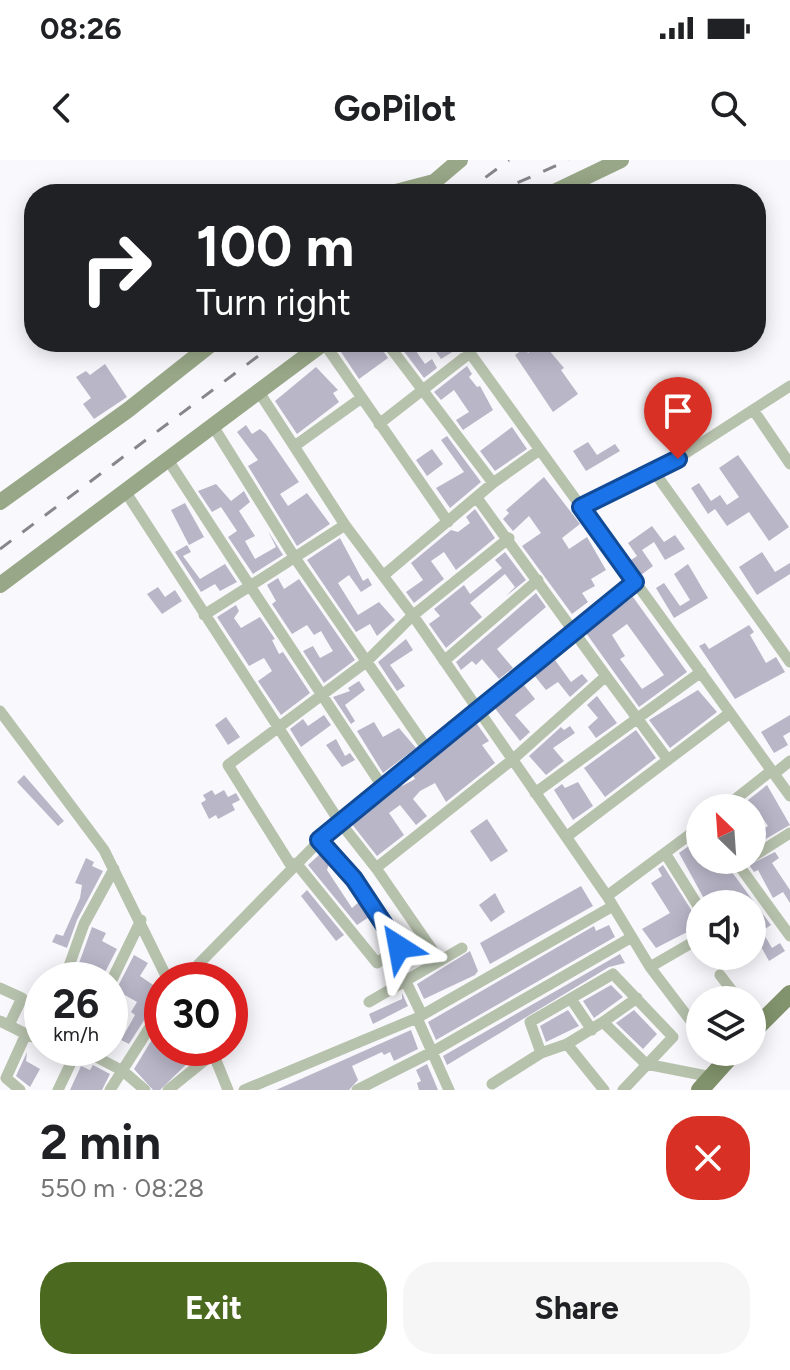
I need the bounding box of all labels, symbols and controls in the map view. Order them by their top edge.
text: 08:26 [40,10,122,47]
icon: back [40,86,84,130]
icon: search [706,86,750,130]
text: GoPilot [333,87,457,130]
text: 100 m [196,213,354,280]
icon: right [64,216,168,320]
text: Turn right [196,281,351,324]
pin [644,377,712,459]
icon: arrive [656,389,700,433]
north arrow [686,794,766,874]
map controls [686,794,766,1066]
button: sound [686,890,766,970]
position arrow [357,905,441,989]
speed limit sign: 30 [144,962,248,1066]
text: 26 [53,980,99,1028]
button: layers [686,986,766,1066]
text: km/h [53,1022,99,1046]
text: 2 min [40,1113,161,1171]
button: close [666,1116,750,1200]
text: 550 m · 08:28 [40,1172,204,1204]
button: Exit [40,1262,387,1354]
button: Share [403,1262,750,1354]

